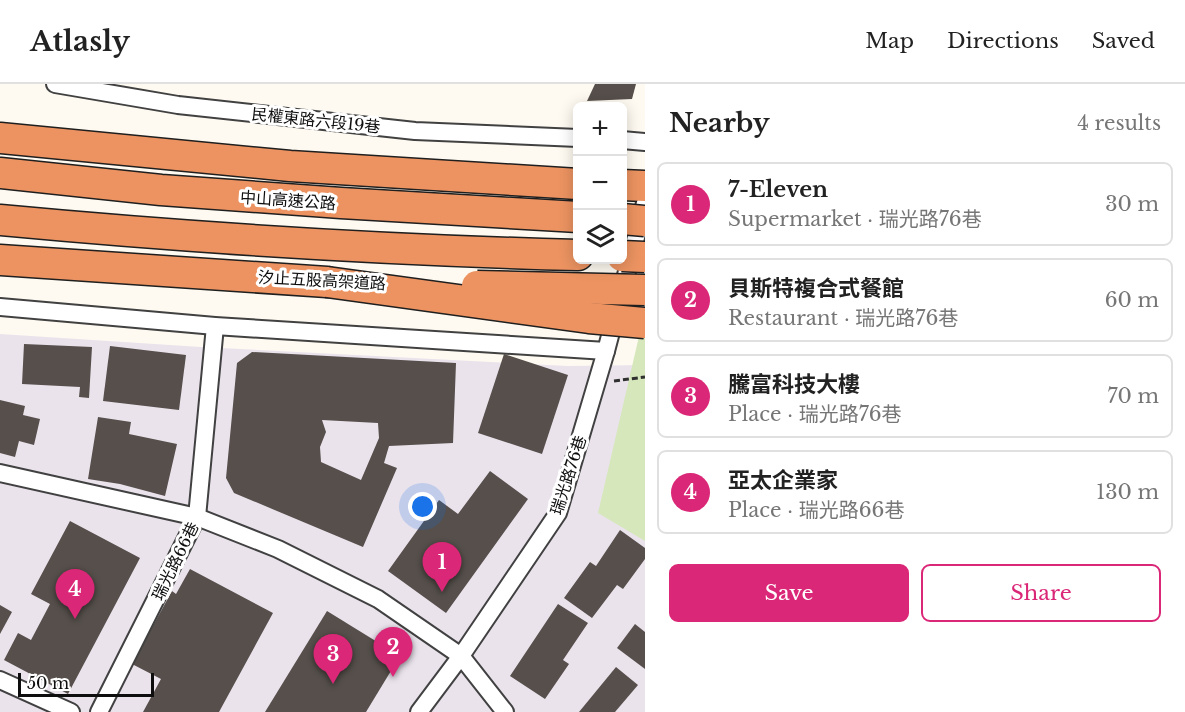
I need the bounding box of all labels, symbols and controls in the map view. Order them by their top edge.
text: Atlasly [30,24,130,59]
text: Map [865,28,914,54]
text: Directions [947,28,1059,54]
text: Saved [1092,28,1155,54]
map controls [573,102,627,264]
button: + [573,102,627,156]
street label: 民權東路六段19巷 [251,103,381,137]
text: Nearby [669,107,770,139]
text: 4 results [1077,111,1161,135]
button: − [573,156,627,210]
text: 7-Eleven [728,176,828,203]
street label: 中山高速公路 [239,187,337,213]
text: 1 [686,192,695,216]
text: 30 m [1105,192,1159,216]
text: Supermarket · 瑞光路76巷 [728,207,982,231]
button: layers [573,210,627,264]
street label: 汐止五股高架道路 [258,267,386,293]
text: 貝斯特複合式餐館 [728,275,904,302]
text: 2 [684,288,697,312]
text: 60 m [1105,288,1159,312]
text: Restaurant · 瑞光路76巷 [728,306,958,330]
text: 騰富科技大樓 [728,371,860,398]
text: 3 [684,384,697,408]
text: 70 m [1107,384,1159,408]
text: Place · 瑞光路76巷 [728,402,902,426]
street label: 瑞光路76巷 [546,433,590,517]
text: 亞太企業家 [728,467,838,494]
text: 4 [684,480,697,504]
text: 130 m [1096,480,1159,504]
your location [408,492,437,521]
text: Place · 瑞光路66巷 [728,498,904,522]
street label: 瑞光路66巷 [147,519,203,603]
pin: 1 [422,542,462,592]
button: Save [669,564,909,622]
button: Share [921,564,1161,622]
pin: 4 [56,570,94,619]
pin: 2 [374,628,412,677]
pin: 3 [314,634,352,684]
scale bar [18,670,154,698]
text: 50 m [27,673,69,693]

